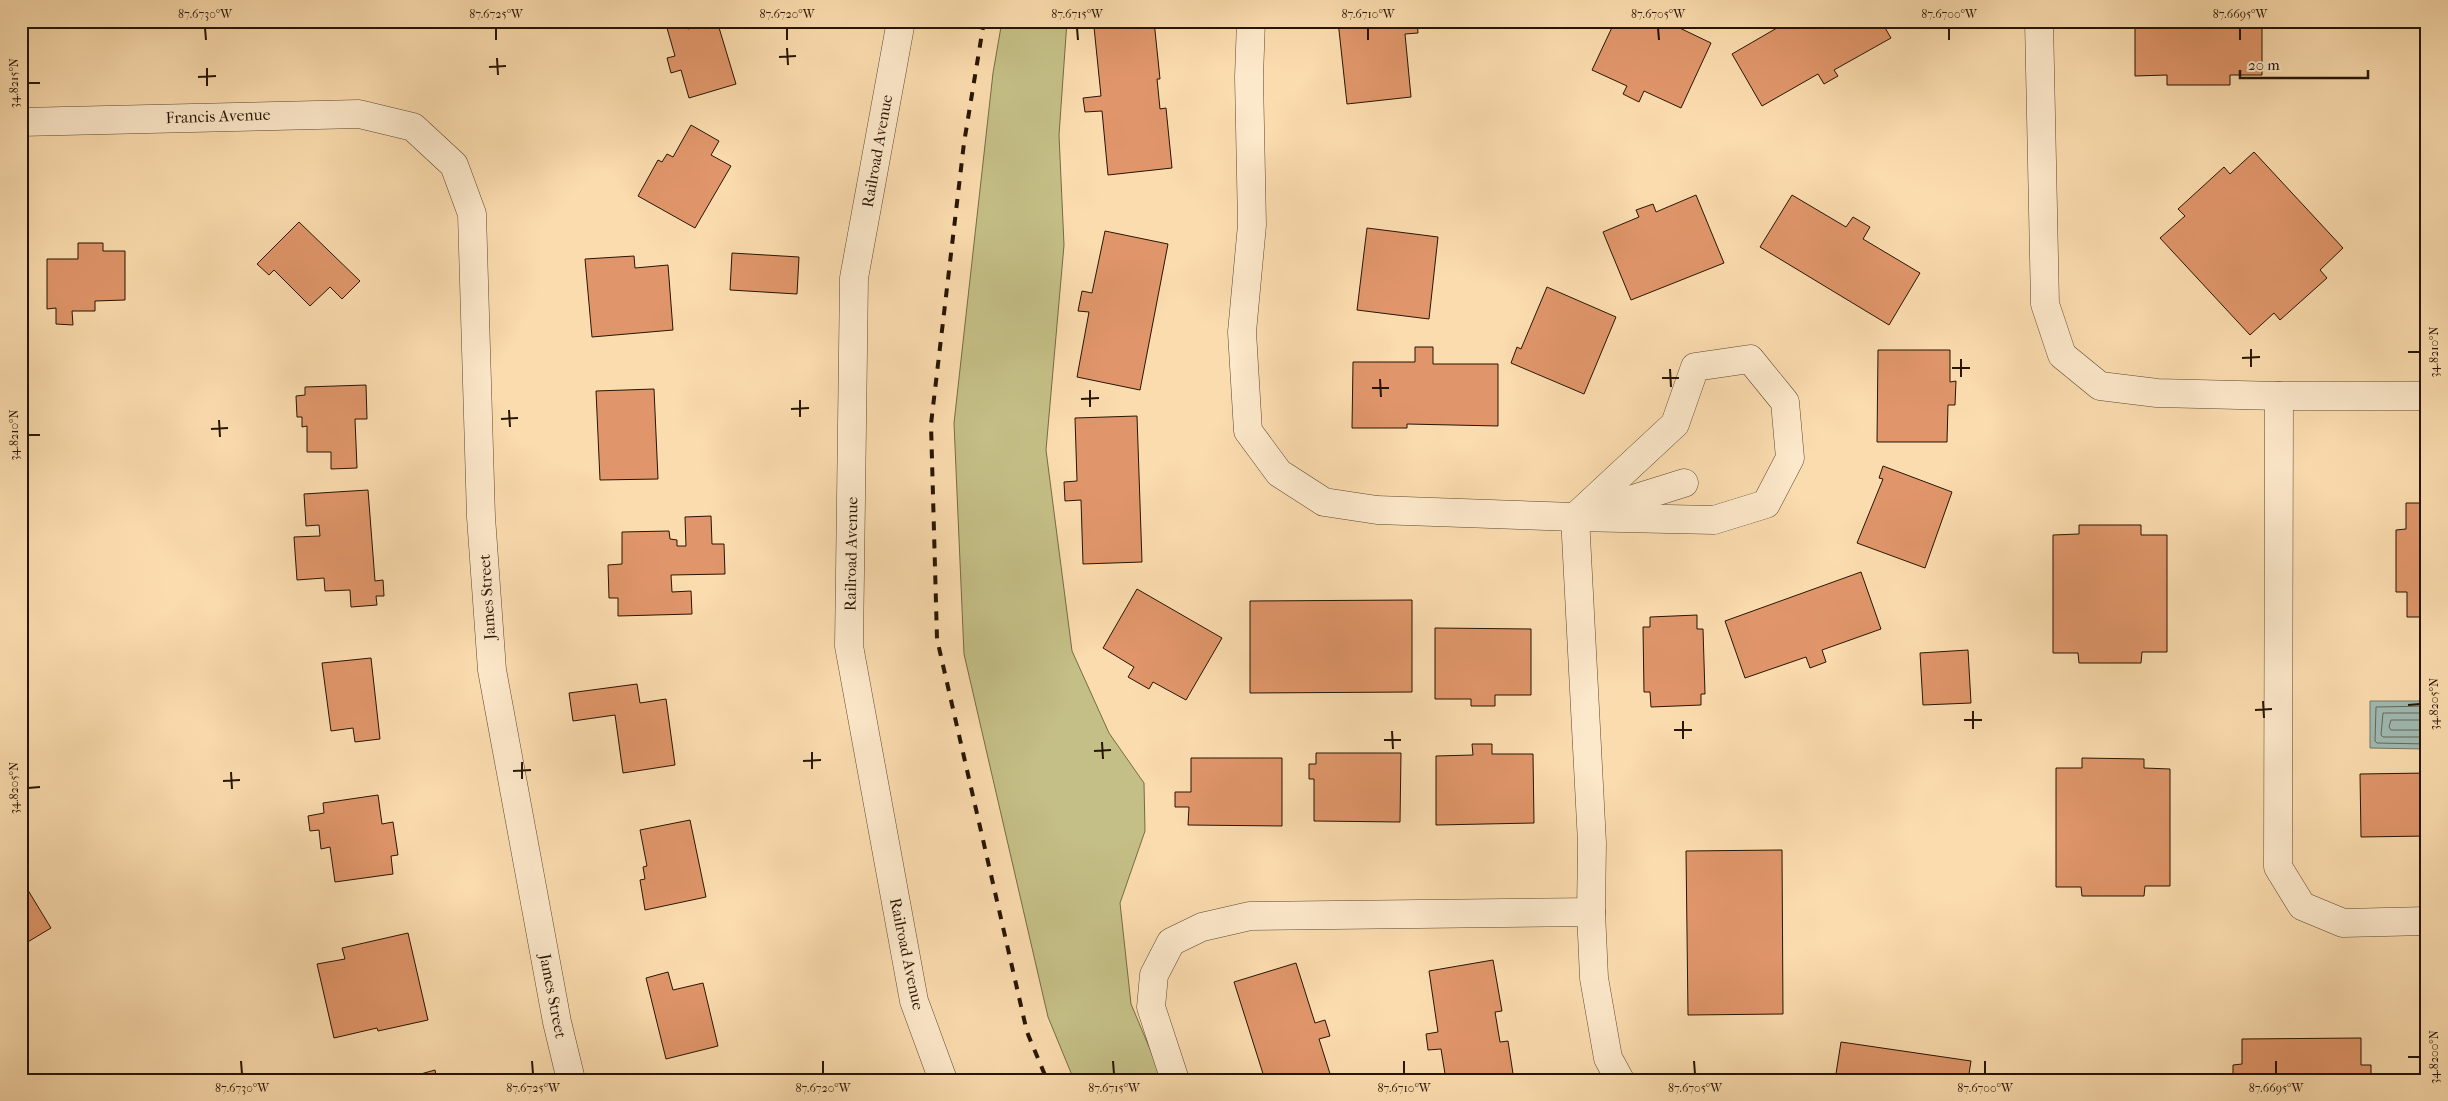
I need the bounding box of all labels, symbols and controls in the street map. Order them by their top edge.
text: 87.6730°W [178,7,233,21]
text: 87.6725°W [469,7,524,21]
text: 87.6720°W [759,7,816,21]
text: 87.6715°W [1051,7,1104,21]
text: 87.6710°W [1341,7,1396,21]
text: 87.6705°W [1631,7,1686,21]
text: 87.6700°W [1921,7,1978,21]
text: 87.6695°W [2213,7,2269,21]
scale bar [2240,48,2368,80]
text: 20 m [2248,56,2280,74]
text: 34.8215°N [7,58,21,108]
street label: Railroad Avenue [858,93,896,209]
street label: Francis Avenue [165,105,271,127]
text: 34.8210°N [2427,326,2441,378]
text: 34.8210°N [7,409,21,461]
street label: Railroad Avenue [841,497,861,611]
street label: James Street [475,553,500,642]
text: 34.8205°N [2427,678,2441,730]
text: 34.8205°N [7,762,21,814]
street label: Railroad Avenue [886,896,928,1012]
street label: James Street [535,950,571,1040]
text: 34.8200°N [2427,1030,2441,1084]
text: 87.6730°W [215,1081,270,1095]
text: 87.6725°W [506,1081,561,1095]
text: 87.6720°W [795,1081,852,1095]
text: 87.6715°W [1088,1081,1141,1095]
text: 87.6710°W [1377,1081,1432,1095]
text: 87.6705°W [1668,1081,1723,1095]
text: 87.6700°W [1957,1081,2014,1095]
text: 87.6695°W [2249,1081,2305,1095]

